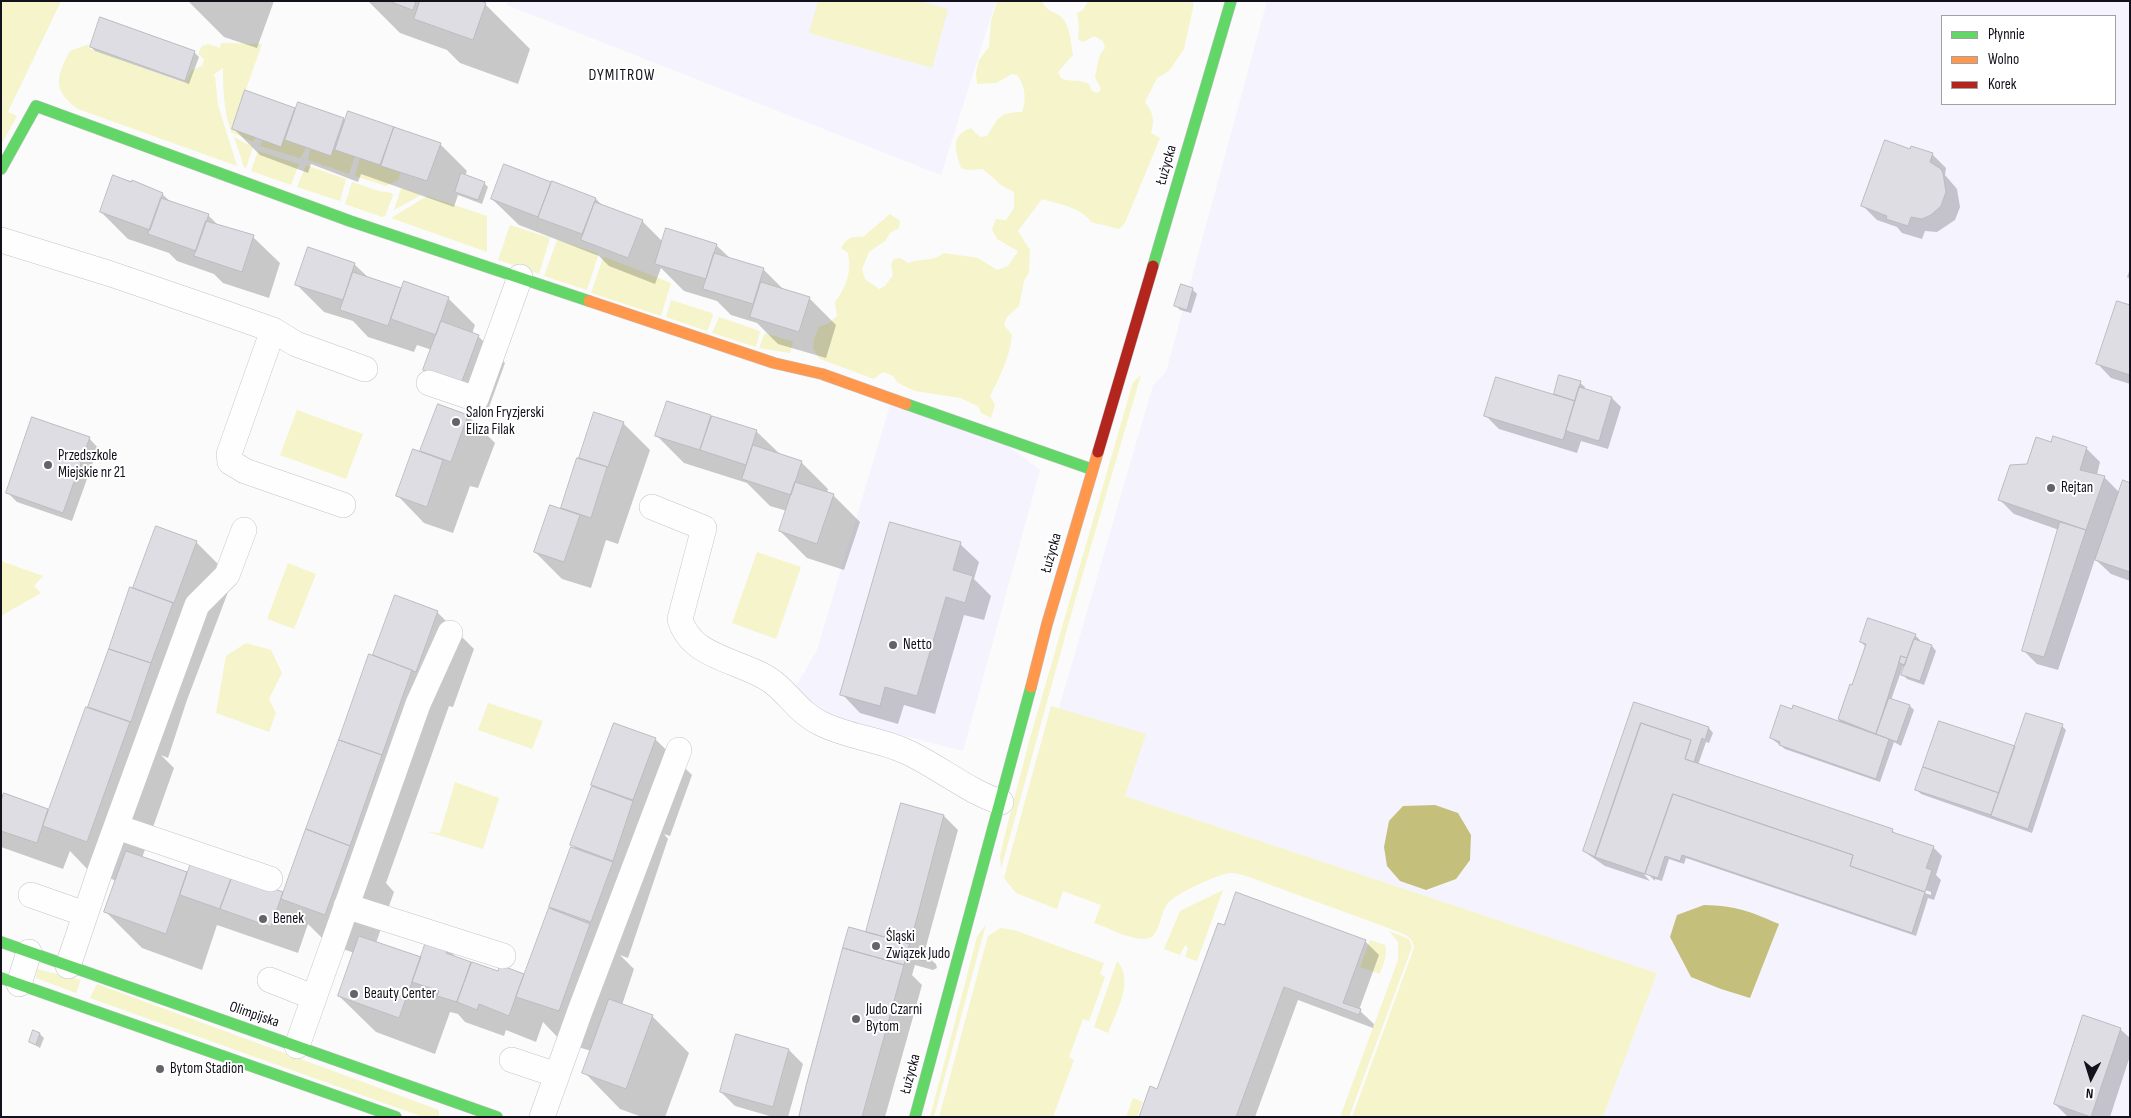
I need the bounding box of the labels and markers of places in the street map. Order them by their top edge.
place label: Salon Fryzjerski Eliza Filak [466,404,544,439]
marker: Salon Fryzjerski Eliza Filak [450,416,462,428]
place label: Przedszkole Miejskie nr 21 [58,447,125,482]
marker: Przedszkole Miejskie nr 21 [42,459,54,471]
place label: Rejtan [2061,479,2093,497]
marker: Rejtan [2045,482,2057,494]
place label: Netto [903,636,932,654]
marker: Netto [887,639,899,651]
place label: Benek [273,910,304,928]
marker: Benek [257,913,269,925]
place label: Śląski Związek Judo [886,928,950,963]
marker: Śląski Związek Judo [870,940,882,952]
place label: Beauty Center [364,985,436,1003]
marker: Beauty Center [348,988,360,1000]
place label: Judo Czarni Bytom [866,1001,922,1036]
marker: Judo Czarni Bytom [850,1013,862,1025]
place label: Bytom Stadion [170,1060,244,1078]
marker: Bytom Stadion [154,1063,166,1075]

